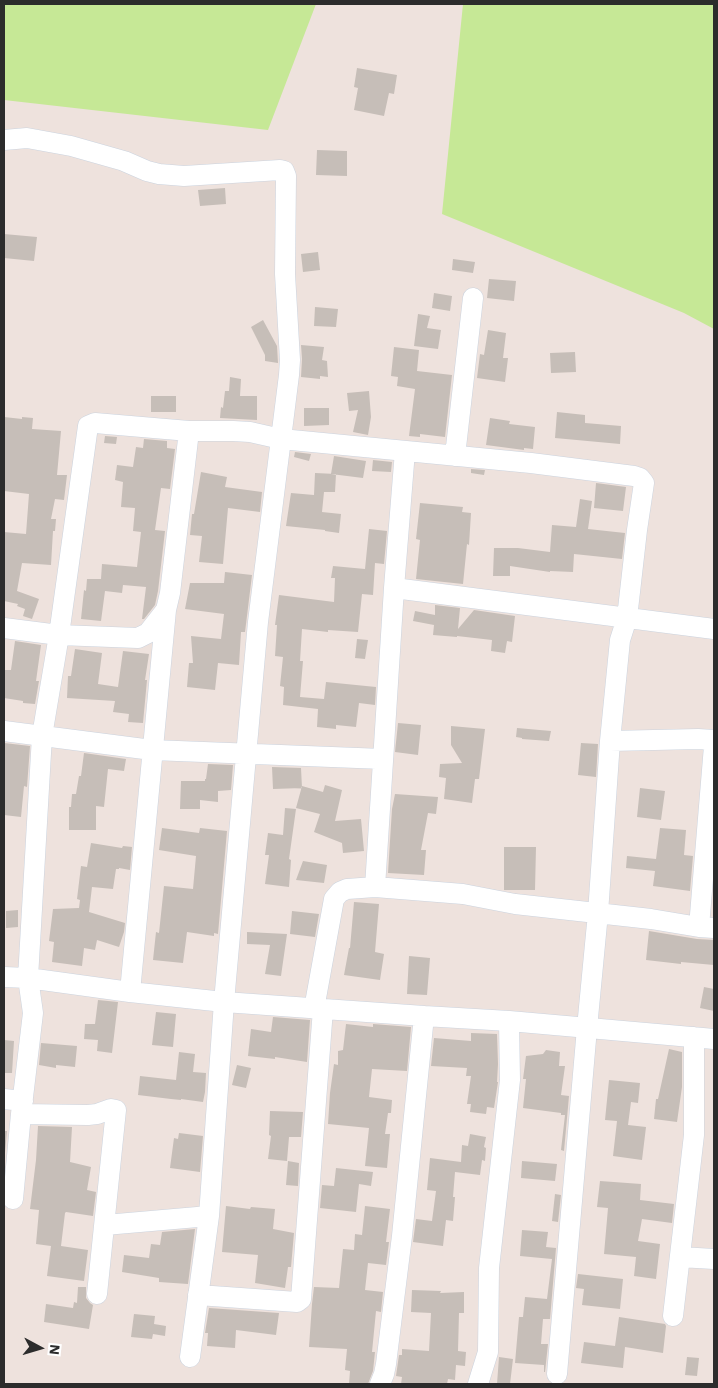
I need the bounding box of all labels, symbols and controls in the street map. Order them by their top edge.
north arrow [15,1323,65,1373]
text: N [46,1344,63,1356]

